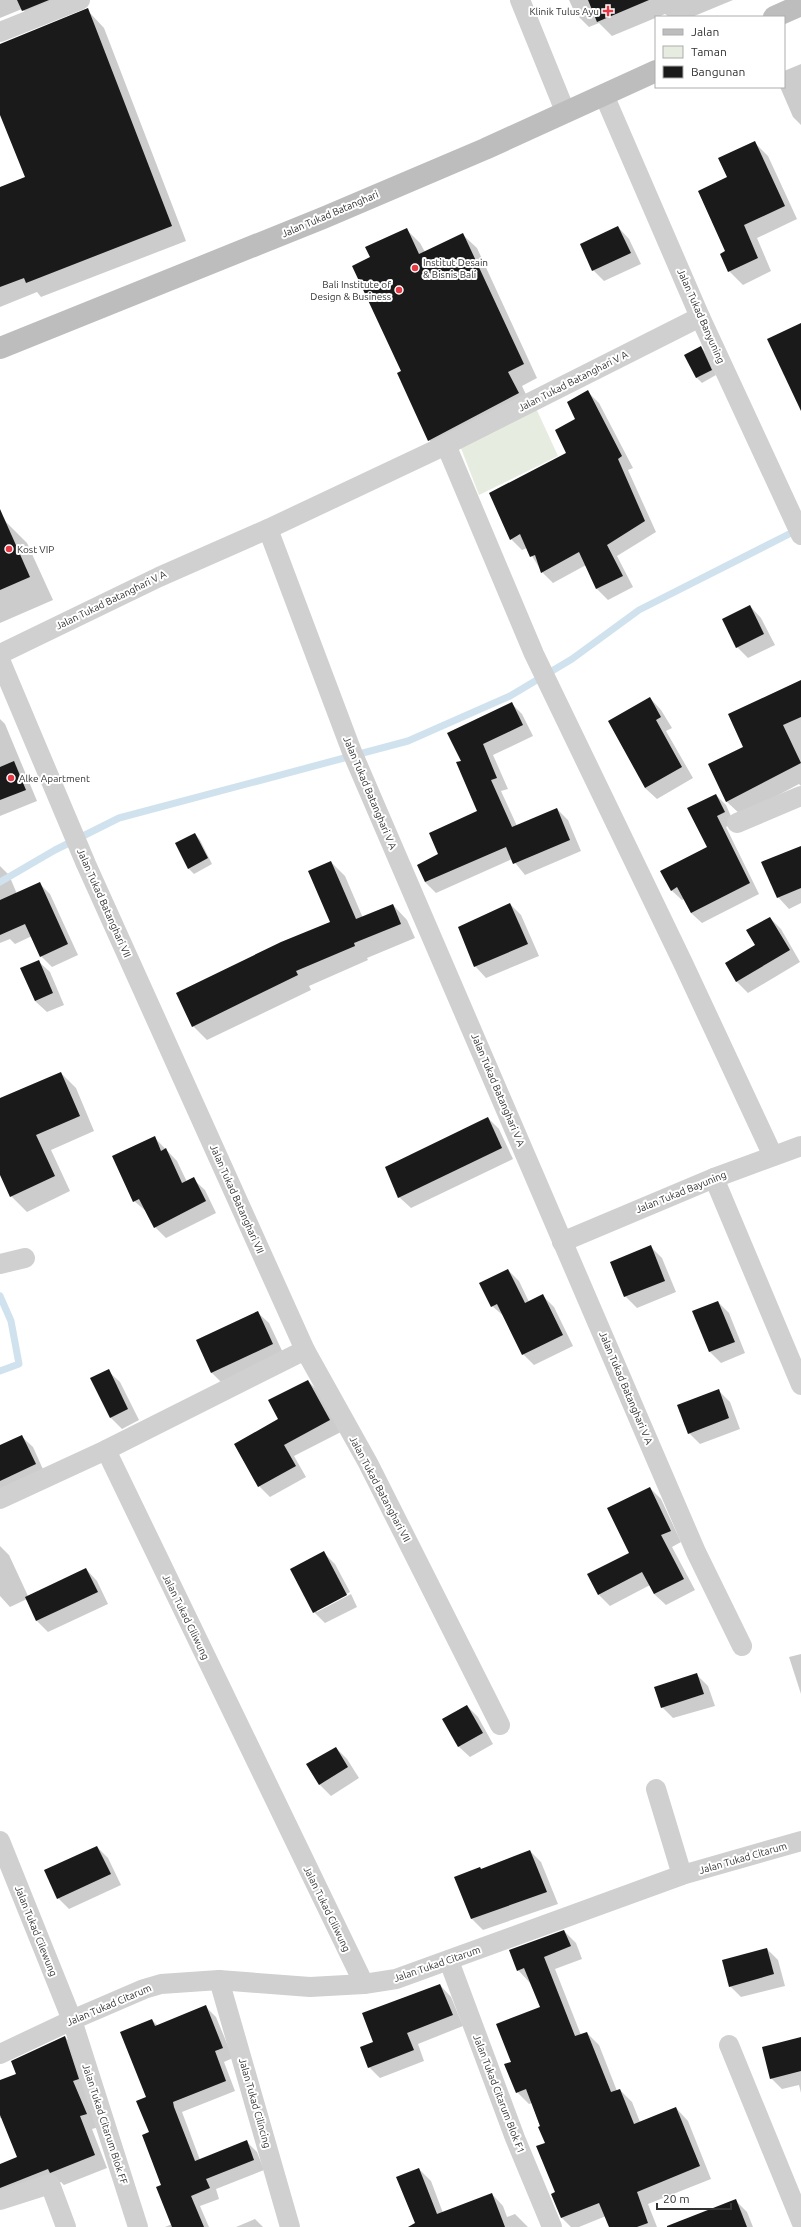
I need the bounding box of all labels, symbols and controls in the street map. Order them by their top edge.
marker: Klinik Tulus Ayu [602,5,614,17]
place label: Klinik Tulus Ayu [529,6,599,17]
legend [655,16,785,88]
text: Jalan [691,25,719,38]
text: Taman [691,45,727,58]
text: Bangunan [691,65,745,78]
street label: Jalan Tukad Batanghari [280,189,380,239]
place label: Institut Desain & Bisnis Bali [423,257,488,280]
marker: Institut Desain & Bisnis Bali [410,263,420,273]
street label: Jalan Tukad Banyuning [675,267,727,365]
place label: Bali Institute of Design & Business [310,279,391,302]
marker: Bali Institute of Design & Business [394,285,404,295]
street label: Jalan Tukad Batanghari V A [516,348,630,414]
marker: Kost VIP [4,544,14,554]
place label: Kost VIP [17,544,54,555]
street label: Jalan Tukad Batanghari V A [54,568,169,632]
street label: Jalan Tukad Batanghari V A [341,735,399,852]
marker: Alke Apartment [6,773,16,783]
place label: Alke Apartment [19,773,90,784]
street label: Jalan Tukad Batanghari VII [75,847,133,959]
street label: Jalan Tukad Batanghari V A [469,1032,527,1149]
street label: Jalan Tukad Batanghari VII [208,1143,266,1255]
street label: Jalan Tukad Bayuning [634,1169,728,1215]
street label: Jalan Tukad Batanghari V A [597,1330,655,1447]
street label: Jalan Tukad Batanghari VII [347,1434,413,1544]
street label: Jalan Tukad Ciliwung [161,1572,211,1662]
street label: Jalan Tukad Citarum [698,1840,788,1876]
street label: Jalan Tukad Ciliwung [302,1864,352,1954]
street label: Jalan Tukad Cilewung [13,1884,59,1978]
street label: Jalan Tukad Citarum [392,1944,482,1984]
street label: Jalan Tukad Citarum [65,1982,153,2028]
street label: Jalan Tukad Citarum Blok F1 [471,2033,527,2155]
street label: Jalan Tukad Cilincing [237,2057,273,2149]
street label: Jalan Tukad Citarum Blok FF [80,2062,130,2186]
scale bar [657,2185,731,2211]
text: 20 m [663,2192,690,2205]

